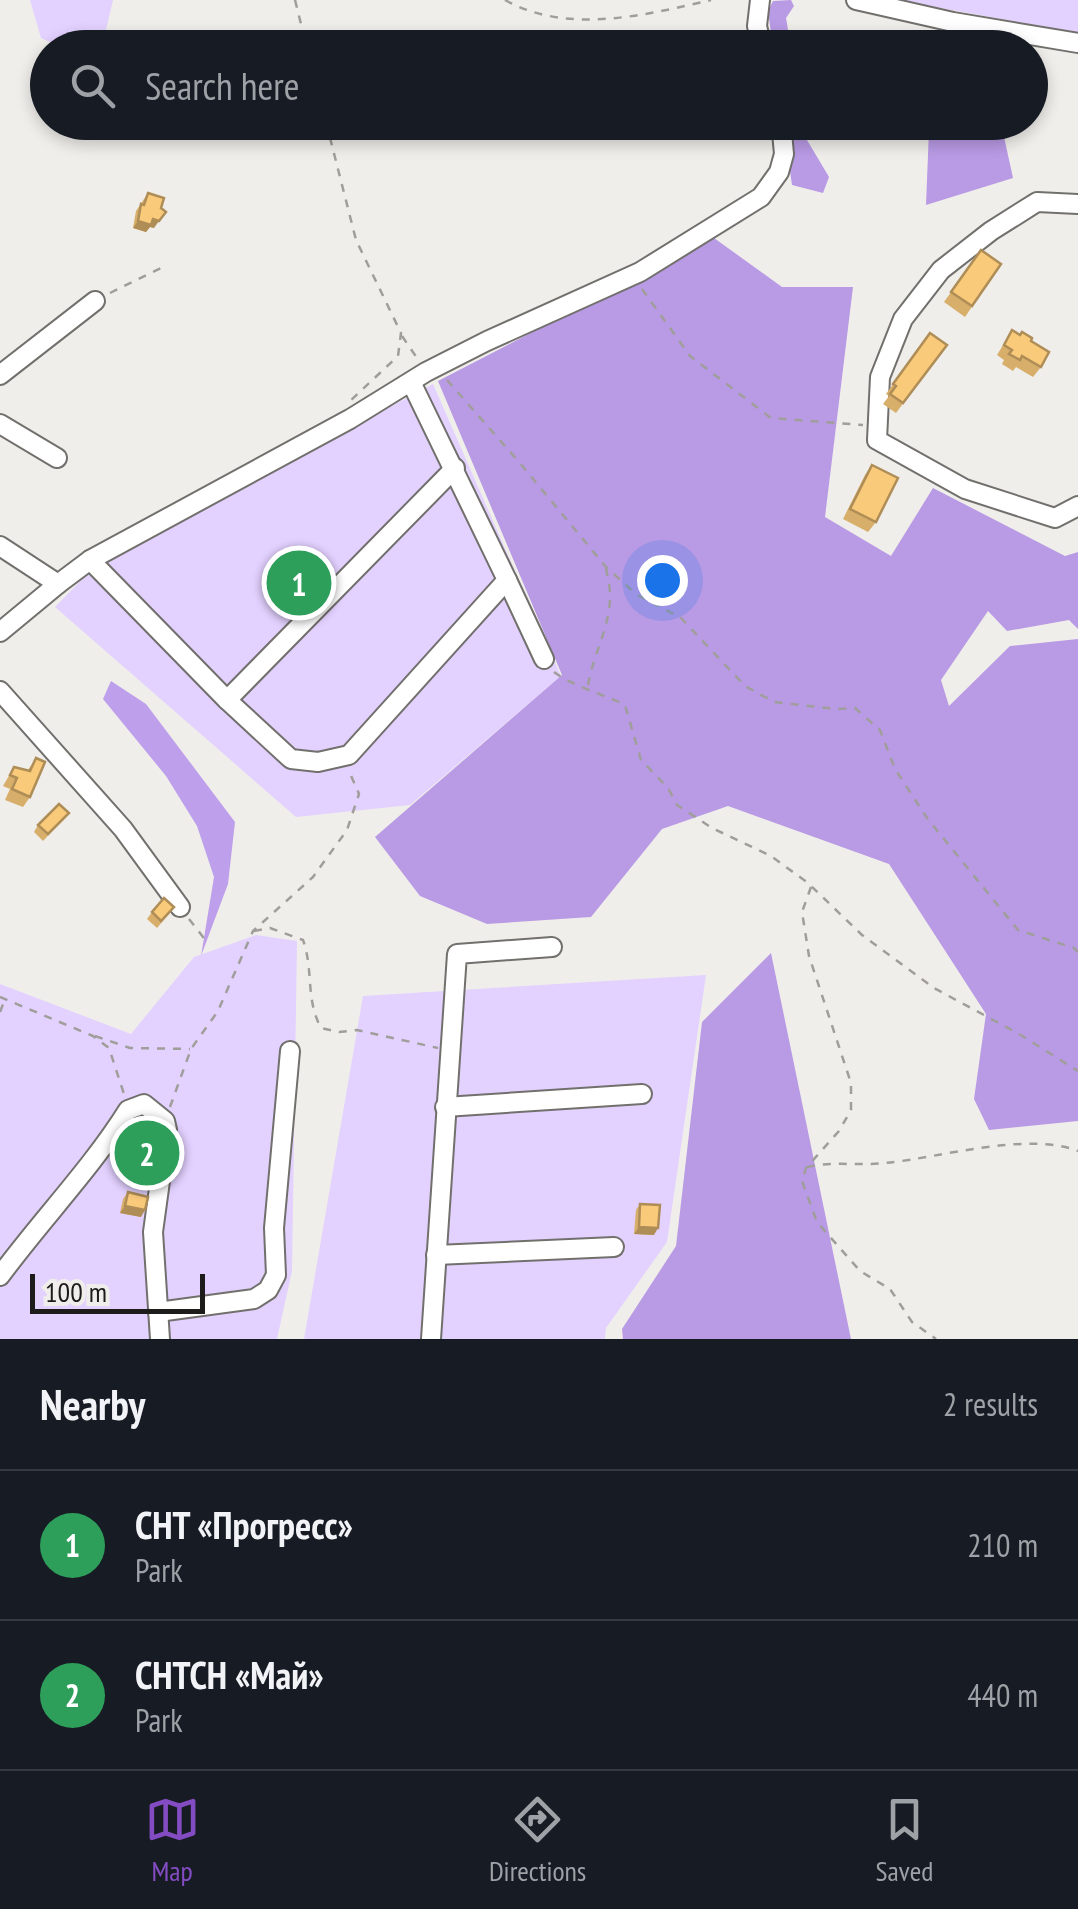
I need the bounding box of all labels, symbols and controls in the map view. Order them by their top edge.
search box [30,30,1048,140]
icon: search [65,58,120,113]
text: Search here [145,61,299,110]
pin: 1 [266,546,332,620]
your location [637,555,688,606]
pin: 2 [114,1116,180,1190]
scale bar [30,1269,205,1314]
text: 100 m [45,1273,107,1310]
text: Nearby [40,1377,145,1432]
text: 2 results [943,1383,1038,1425]
text: СНТ «Прогресс» [135,1500,353,1549]
text: 1 [65,1524,80,1566]
text: 210 m [967,1524,1038,1566]
text: Park [135,1549,183,1591]
text: СНТСН «Май» [135,1650,324,1699]
text: 2 [65,1674,80,1716]
text: 440 m [967,1674,1038,1716]
text: Park [135,1699,183,1741]
tab: Map [145,1792,200,1889]
tab: Directions [489,1792,586,1889]
tab: Saved [876,1792,933,1889]

